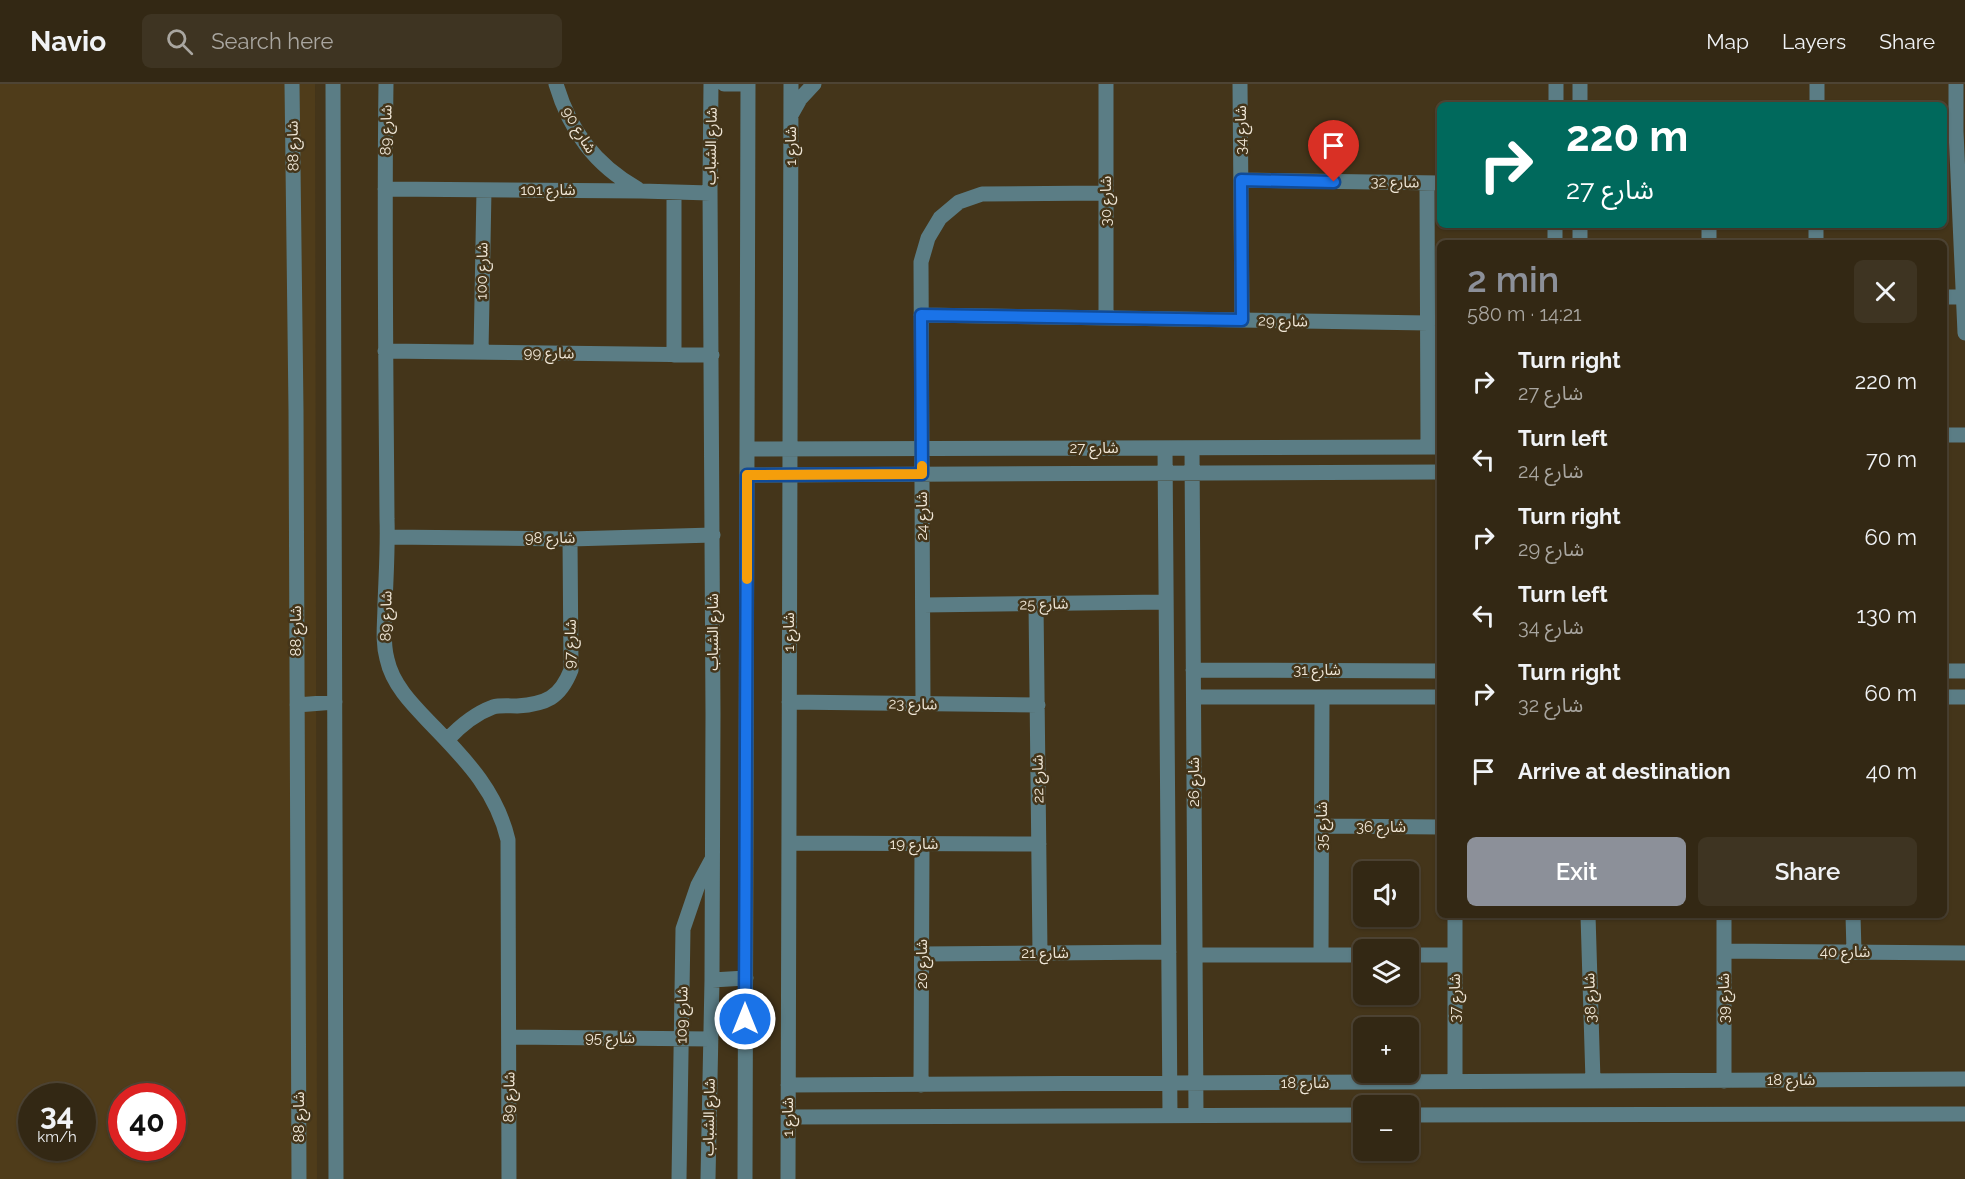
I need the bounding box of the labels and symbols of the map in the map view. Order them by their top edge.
street label: شارع 90 [556,103,600,158]
street label: شارع 89 [377,104,398,156]
street label: شارع 34 [1232,105,1253,155]
street label: شارع الشباب [701,107,724,185]
street label: شارع 88 [284,120,305,172]
pin [1308,120,1359,182]
street label: شارع 1 [782,126,803,166]
street label: شارع 32 [1370,173,1420,194]
street label: شارع 30 [1097,176,1118,226]
street label: شارع 101 [520,181,576,202]
street label: شارع 100 [472,242,495,300]
street label: شارع 29 [1258,312,1308,333]
street label: شارع 99 [523,344,575,365]
street label: شارع 27 [1070,439,1119,460]
street label: شارع 24 [913,491,934,541]
street label: شارع 98 [525,529,576,550]
street label: شارع 89 [377,590,398,642]
street label: شارع الشباب [704,593,725,671]
street label: شارع 25 [1019,595,1069,616]
street label: شارع 88 [287,605,308,656]
street label: شارع 1 [780,612,801,652]
street label: شارع 97 [560,619,583,669]
street label: شارع 31 [1293,661,1341,682]
street label: شارع 23 [888,695,938,716]
street label: شارع 22 [1029,754,1050,804]
street label: شارع 26 [1185,757,1206,807]
street label: شارع 35 [1313,801,1334,851]
street label: شارع 36 [1356,818,1406,839]
street label: شارع 19 [890,835,938,856]
street label: شارع 20 [913,939,934,989]
street label: شارع 40 [1820,943,1870,964]
street label: شارع 21 [1021,944,1069,965]
street label: شارع 38 [1580,972,1603,1023]
street label: شارع 37 [1446,973,1467,1023]
street label: شارع 39 [1715,973,1736,1023]
street label: شارع 109 [673,986,695,1044]
position arrow [713,987,777,1051]
street label: شارع 95 [585,1029,635,1050]
street label: شارع 89 [500,1071,521,1123]
street label: شارع 18 [1767,1071,1815,1092]
street label: شارع 18 [1281,1074,1329,1095]
street label: شارع الشباب [699,1078,722,1156]
speed limit sign: 40 [108,1083,186,1161]
street label: شارع 88 [290,1091,311,1142]
street label: شارع 1 [779,1097,800,1137]

